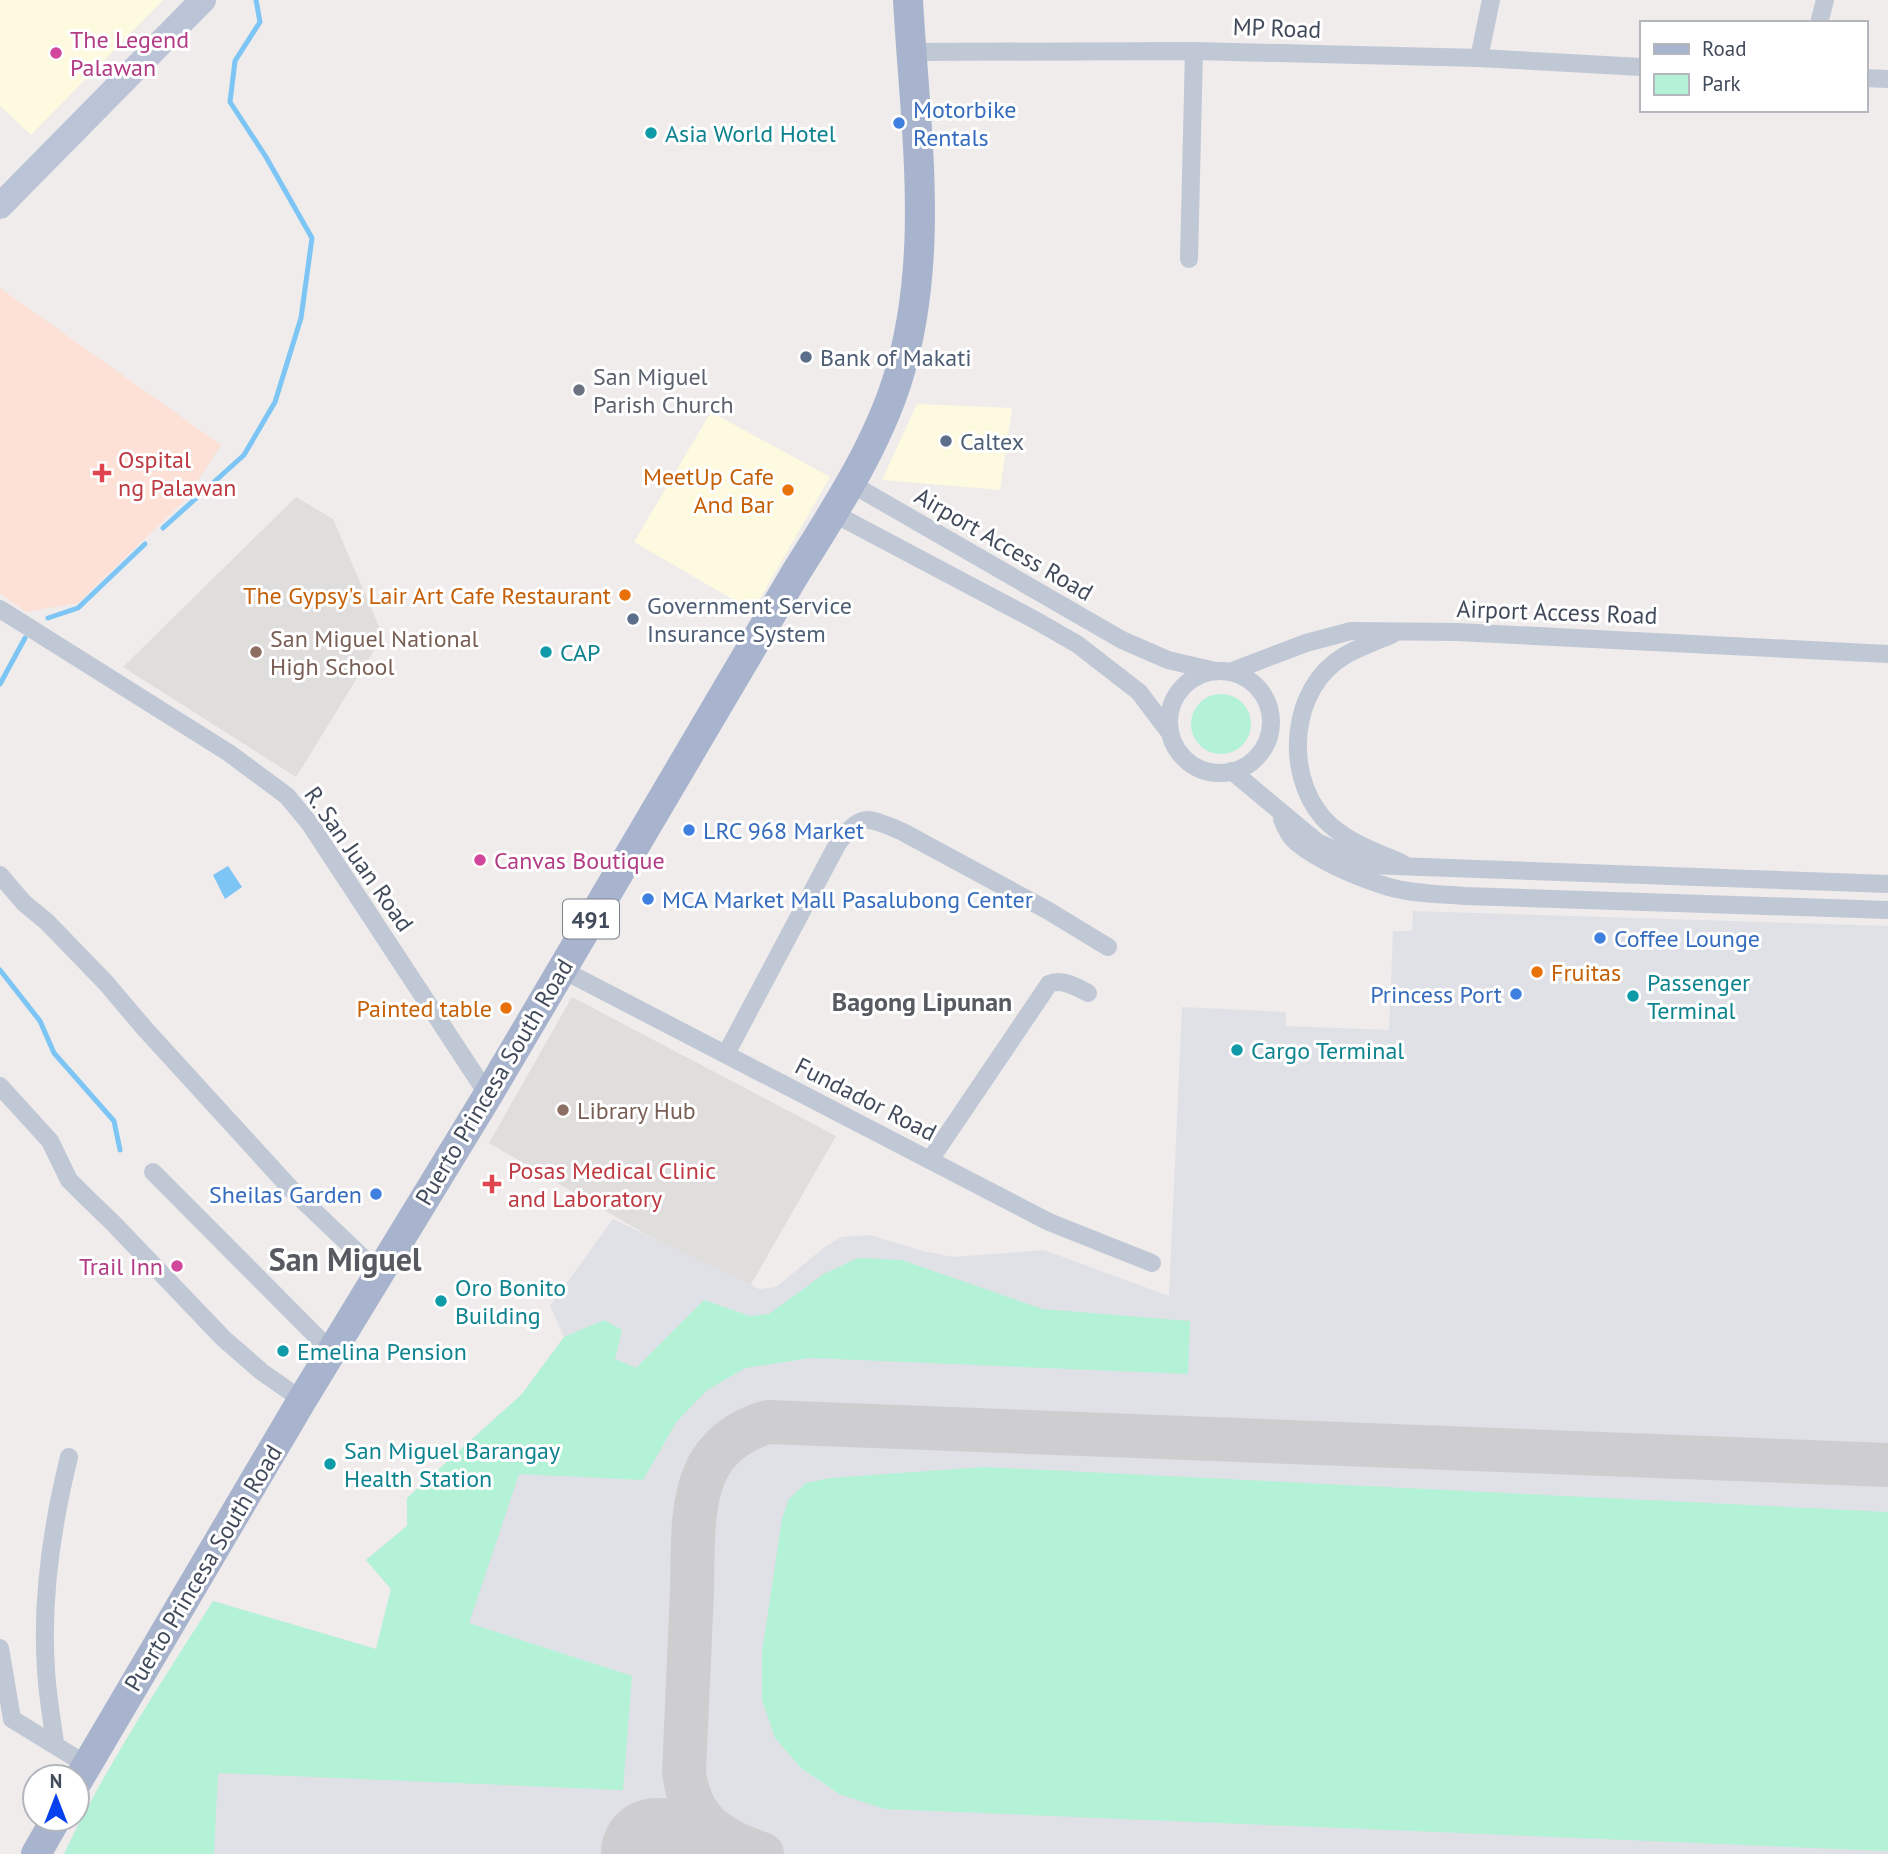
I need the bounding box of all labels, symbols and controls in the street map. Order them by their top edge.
street label: MP Road [1232,11,1322,45]
legend [1640,21,1867,112]
place label: The Legend Palawan [70,24,189,83]
text: Road [1702,35,1746,62]
marker: The Legend Palawan [48,45,64,61]
text: Park [1702,70,1741,97]
place label: Motorbike Rentals [913,94,1017,153]
marker: Motorbike Rentals [891,115,907,131]
place label: Asia World Hotel [665,118,836,149]
marker: Asia World Hotel [643,125,659,141]
place label: Bank of Makati [820,342,972,373]
marker: Bank of Makati [798,349,814,365]
place label: San Miguel Parish Church [593,361,734,420]
marker: San Miguel Parish Church [571,382,587,398]
place label: Caltex [960,426,1024,457]
marker: Caltex [938,433,954,449]
place label: Ospital ng Palawan [118,444,237,503]
place label: MeetUp Cafe And Bar [643,461,774,520]
marker: Ospital ng Palawan [92,463,112,483]
street label: Airport Access Road [909,480,1099,608]
marker: MeetUp Cafe And Bar [780,482,796,498]
place label: The Gypsy's Lair Art Cafe Restaurant [243,580,611,611]
marker: The Gypsy's Lair Art Cafe Restaurant [617,587,633,603]
place label: Government Service Insurance System [647,590,852,649]
street label: Airport Access Road [1456,593,1658,631]
marker: Government Service Insurance System [625,611,641,627]
place label: San Miguel National High School [270,623,479,682]
place label: CAP [560,637,601,668]
marker: San Miguel National High School [248,644,264,660]
marker: CAP [538,644,554,660]
street label: R. San Juan Road [297,780,421,938]
place label: LRC 968 Market [703,815,864,846]
marker: LRC 968 Market [681,822,697,838]
place label: Canvas Boutique [494,845,665,876]
marker: Canvas Boutique [472,852,488,868]
place label: MCA Market Mall Pasalubong Center [662,884,1033,915]
marker: MCA Market Mall Pasalubong Center [640,891,656,907]
road number: 491 [563,900,619,938]
place label: Coffee Lounge [1614,923,1760,954]
marker: Coffee Lounge [1592,930,1608,946]
street label: Puerto Princesa South Road [408,953,580,1211]
place label: Fruitas [1551,957,1621,988]
marker: Fruitas [1529,964,1545,980]
place label: Passenger Terminal [1647,967,1750,1026]
place label: Princess Port [1370,979,1502,1010]
district label: Bagong Lipunan [832,985,1012,1018]
marker: Princess Port [1508,986,1524,1002]
marker: Passenger Terminal [1625,988,1641,1004]
place label: Painted table [356,993,492,1024]
marker: Painted table [498,1000,514,1016]
place label: Cargo Terminal [1251,1035,1404,1066]
marker: Cargo Terminal [1229,1042,1245,1058]
street label: Fundador Road [790,1050,942,1148]
place label: Library Hub [577,1095,696,1126]
marker: Library Hub [555,1102,571,1118]
place label: Posas Medical Clinic and Laboratory [508,1155,716,1214]
marker: Posas Medical Clinic and Laboratory [482,1174,502,1194]
place label: Sheilas Garden [209,1179,362,1210]
marker: Sheilas Garden [368,1186,384,1202]
district label: San Miguel [269,1238,422,1280]
place label: Trail Inn [79,1251,163,1282]
marker: Trail Inn [169,1258,185,1274]
place label: Oro Bonito Building [455,1272,566,1331]
marker: Oro Bonito Building [433,1293,449,1309]
place label: Emelina Pension [297,1336,467,1367]
marker: Emelina Pension [275,1343,291,1359]
place label: San Miguel Barangay Health Station [344,1435,560,1494]
street label: Puerto Princesa South Road [117,1439,289,1697]
marker: San Miguel Barangay Health Station [322,1456,338,1472]
north arrow [21,1763,91,1833]
text: N [50,1769,62,1793]

